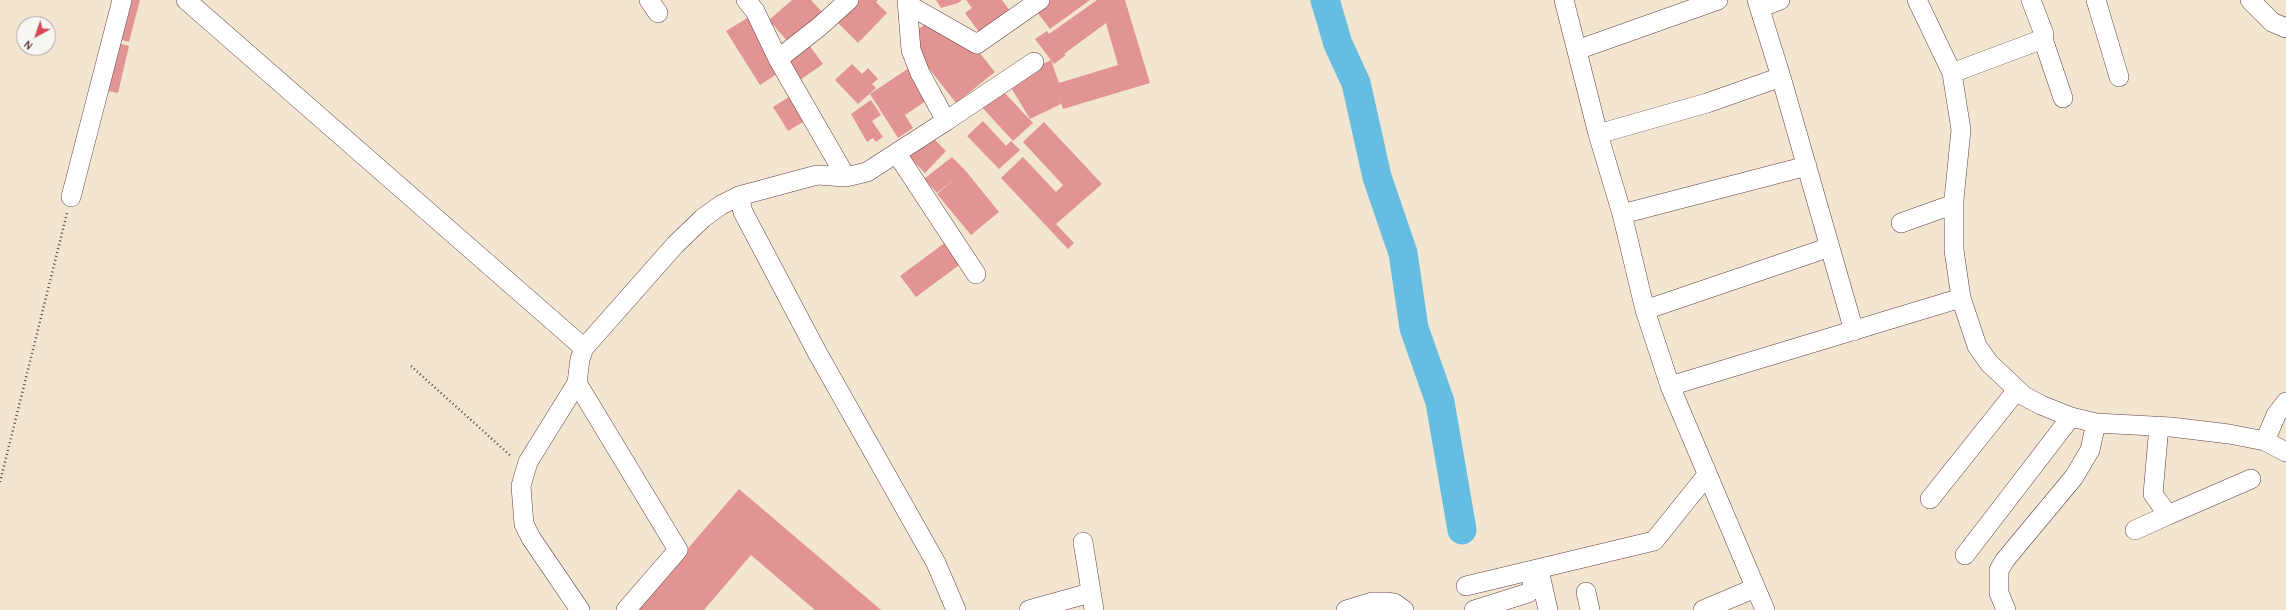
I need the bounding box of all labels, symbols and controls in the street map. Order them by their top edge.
north arrow [16,16,56,56]
text: N [22,38,36,52]

